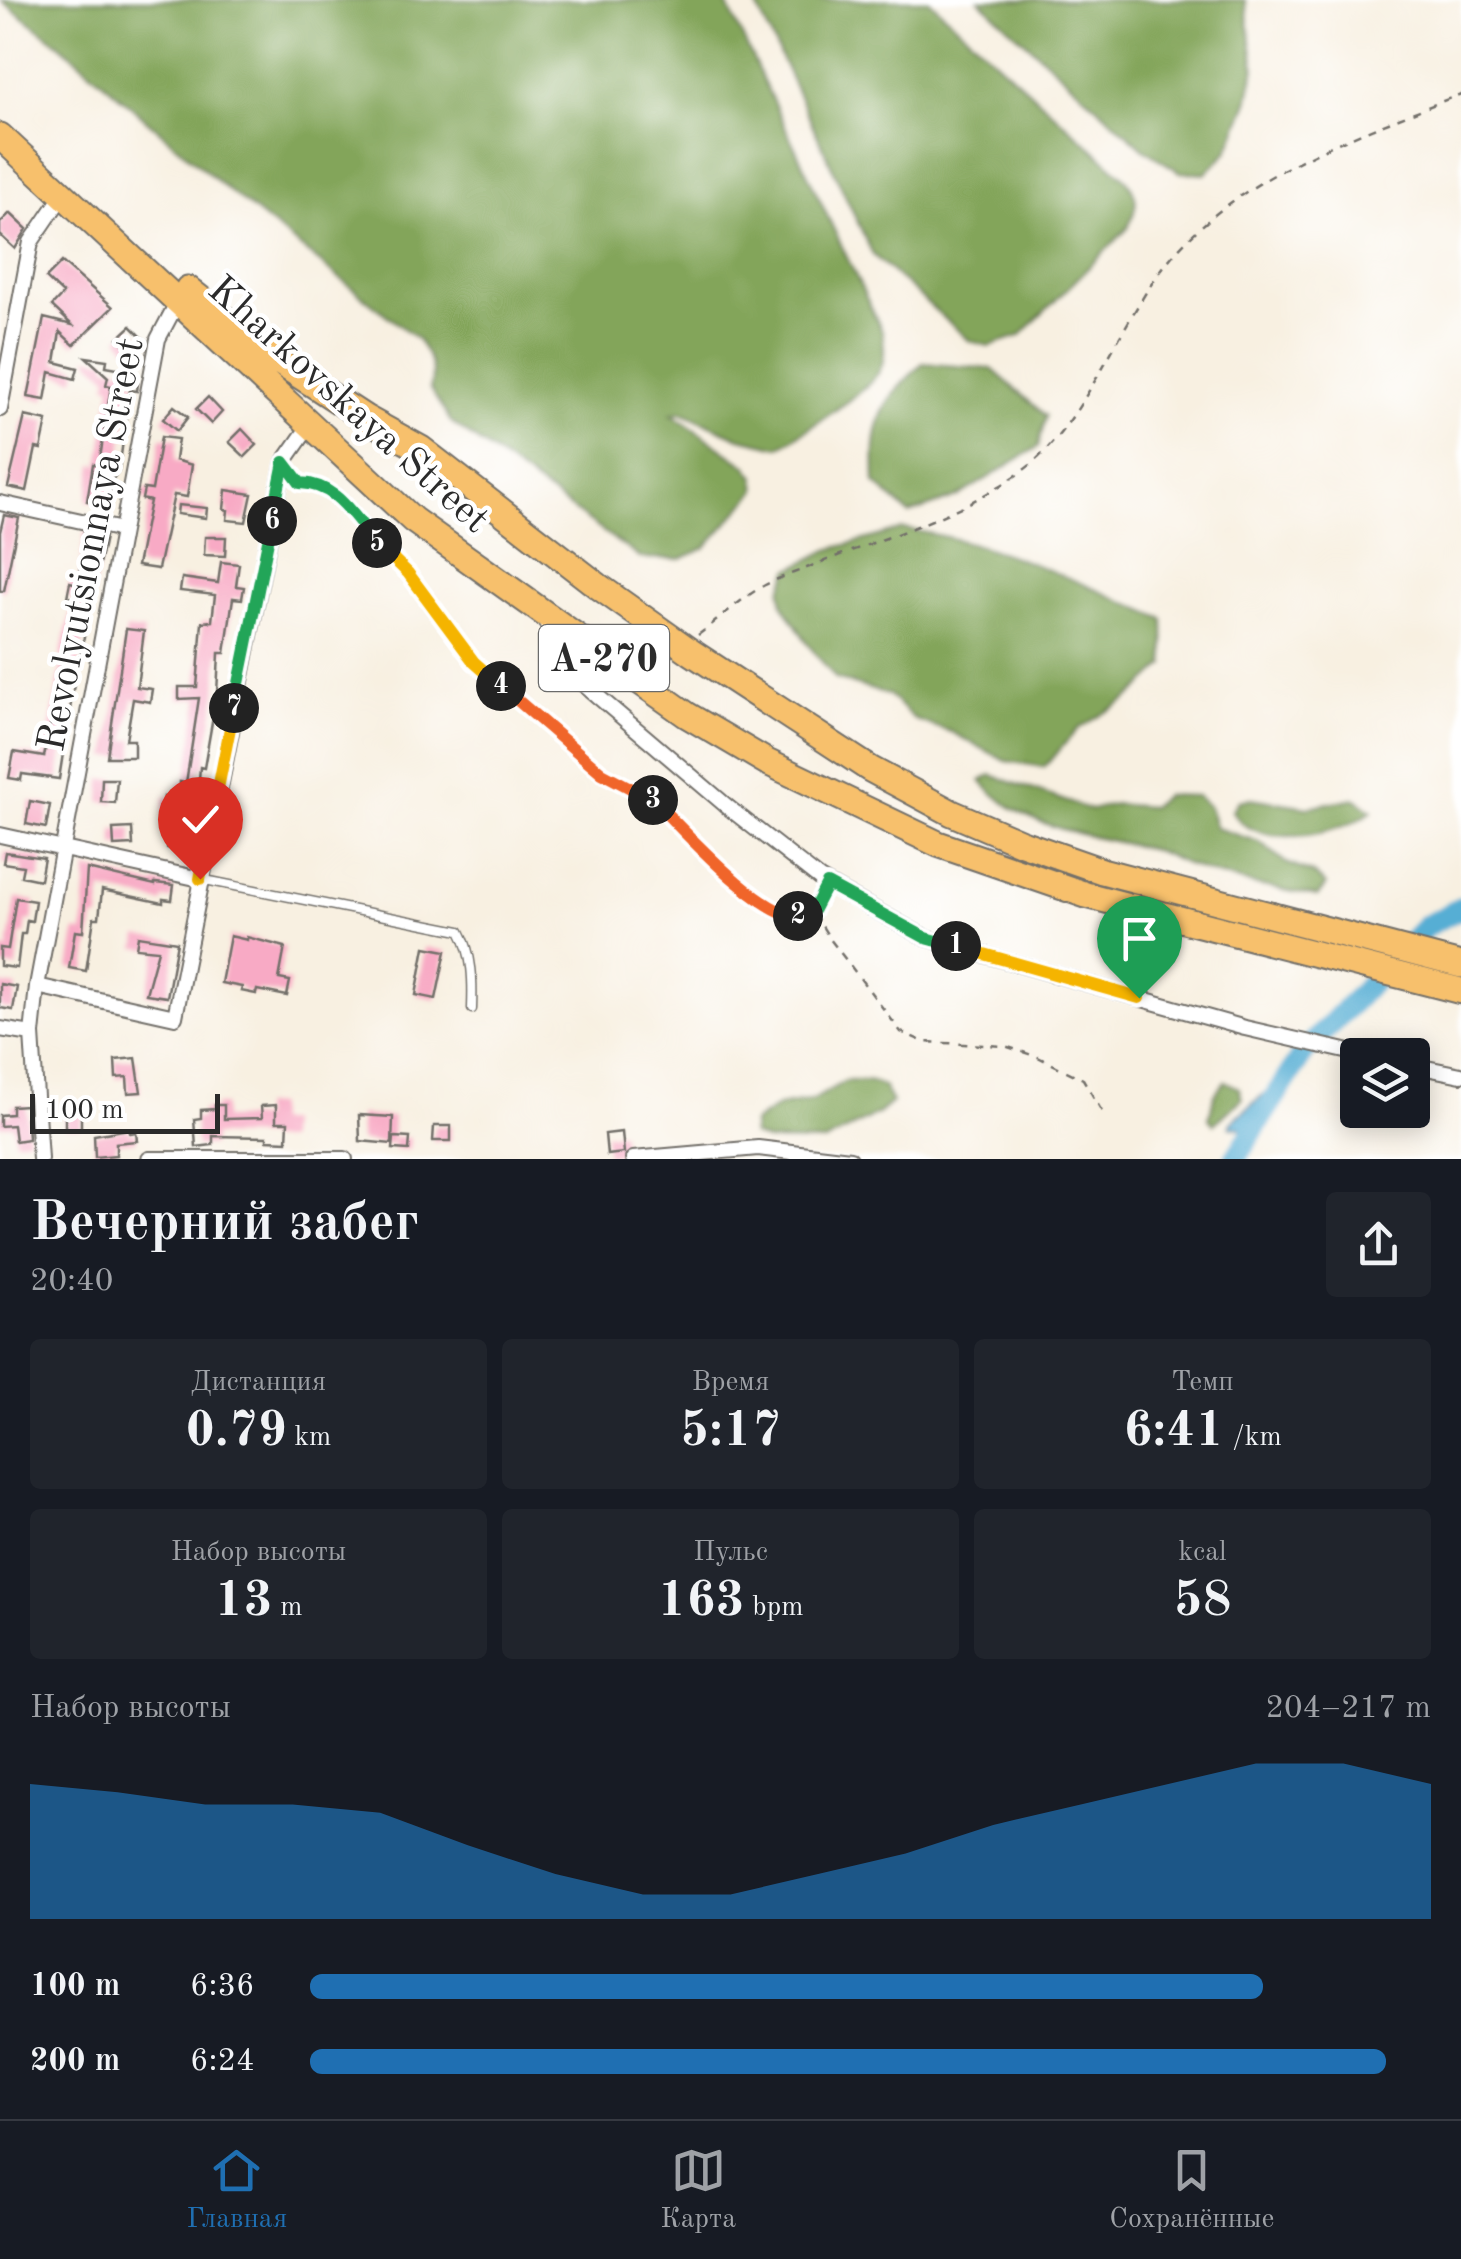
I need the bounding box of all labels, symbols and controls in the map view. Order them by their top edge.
street label: Kharkovskaya Street [199,270,495,542]
street label: Revolyutsionnaya Street [33,334,153,755]
pin: 6 [247,496,297,546]
text: 6 [264,507,280,535]
pin: 5 [352,518,402,568]
text: 5 [369,529,385,557]
road number: А-270 [539,625,669,691]
pin: 4 [476,661,526,711]
text: 4 [493,672,509,700]
pin: 7 [209,683,259,733]
text: 7 [226,694,242,722]
pin: 3 [628,775,678,825]
pin [158,777,243,880]
text: 3 [645,786,661,814]
icon: check [173,792,228,847]
pin: 2 [773,891,823,941]
pin [1097,896,1182,999]
text: 2 [790,902,806,930]
icon: arrive [1112,911,1167,966]
pin: 1 [931,921,981,971]
text: 1 [948,932,964,960]
map controls [1340,1038,1430,1128]
button: layers [1340,1038,1430,1128]
scale bar [30,1089,220,1134]
text: 100 m [45,1097,124,1125]
button: share [1326,1192,1431,1297]
text: Вечерний забег [30,1197,419,1252]
text: 20:40 [30,1266,113,1298]
text: Дистанция [191,1369,326,1397]
text: Время [692,1369,769,1397]
text: Темп [1171,1369,1234,1397]
text: 0.79 [186,1407,287,1457]
text: 5:17 [680,1407,781,1457]
text: 6:41 [1123,1407,1224,1457]
text: km [287,1424,331,1452]
text: /km [1224,1424,1282,1452]
text: Набор высоты [171,1539,346,1567]
text: Пульс [693,1539,768,1567]
text: kcal [1178,1539,1227,1567]
text: 13 [214,1577,272,1627]
text: 163 [658,1577,745,1627]
text: 58 [1174,1577,1232,1627]
text: m [272,1594,303,1622]
text: bpm [745,1594,803,1622]
text: Набор высоты [30,1693,231,1725]
text: 204–217 m [1265,1693,1431,1725]
text: 100 m [30,1971,120,2003]
text: 6:36 [190,1971,255,2003]
text: 200 m [30,2046,120,2078]
text: 6:24 [190,2046,255,2078]
tab: Главная [187,2143,287,2238]
tab: Карта [660,2143,736,2238]
tab: Сохранённые [1109,2143,1274,2238]

